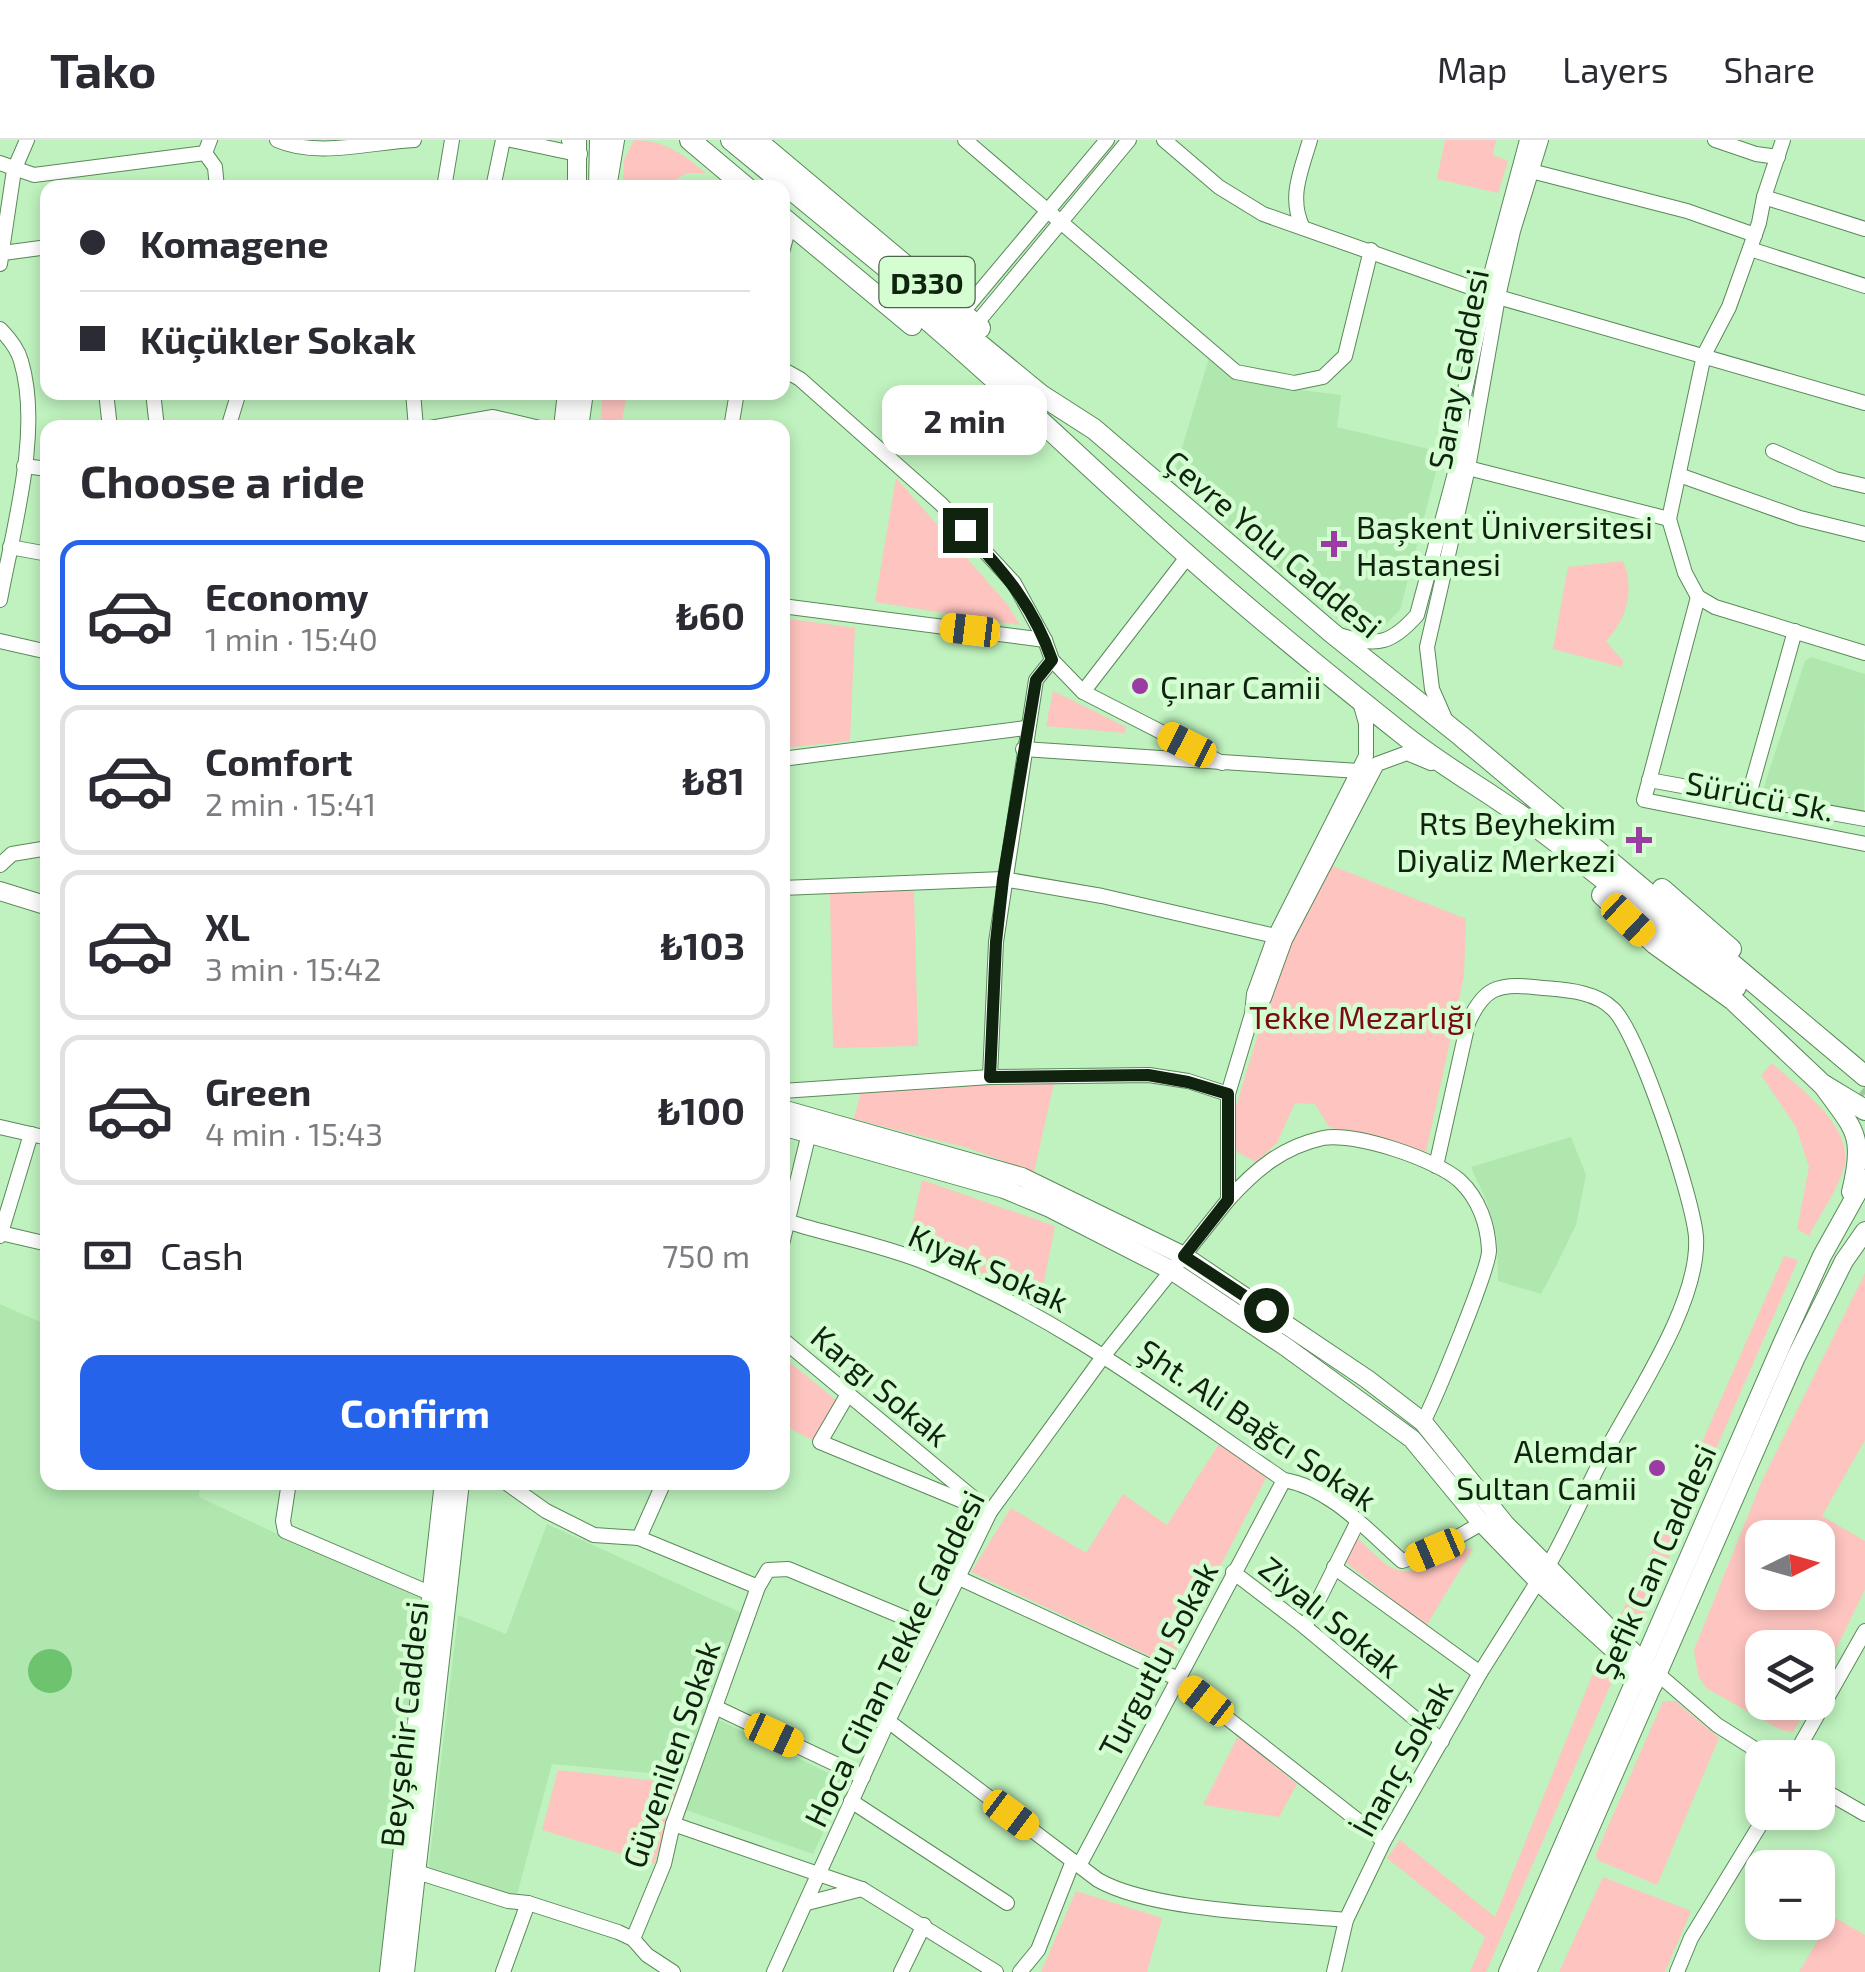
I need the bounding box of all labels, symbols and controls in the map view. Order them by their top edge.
text: Tako [50,40,156,98]
text: Map [1437,48,1507,90]
text: Layers [1562,48,1668,90]
text: Share [1723,48,1815,90]
text: Komagene [140,220,329,266]
road number: D330 [880,257,974,307]
street label: Saray Caddesi [1419,266,1495,472]
text: Küçükler Sokak [140,316,416,362]
callout: 2 min [882,385,1048,455]
text: 2 min [924,401,1005,439]
street label: Çevre Yolu Caddesi [1157,441,1390,646]
text: Choose a ride [80,453,365,507]
place label: Başkent Üniversitesi Hastanesi [1356,507,1653,582]
route end [943,508,988,553]
marker: Başkent Üniversitesi Hastanesi [1321,531,1347,557]
icon: car [85,570,175,660]
text: Economy [205,573,369,619]
text: ₺60 [676,592,745,638]
car [938,611,1002,649]
text: 1 min · 15:40 [205,619,378,657]
place label: Çınar Camii [1160,667,1321,707]
marker: Çınar Camii [1129,675,1151,697]
car [1153,718,1221,772]
icon: car [85,735,175,825]
text: Comfort [205,738,353,784]
text: ₺81 [682,757,745,803]
street label: Sürücü Sk. [1683,762,1837,828]
text: 2 min · 15:41 [205,784,376,822]
place label: Rts Beyhekim Diyaliz Merkezi [1396,803,1616,878]
marker: Rts Beyhekim Diyaliz Merkezi [1626,827,1652,853]
car [1596,889,1660,951]
icon: car [85,900,175,990]
text: XL [205,903,250,949]
text: ₺103 [660,922,745,968]
text: 3 min · 15:42 [205,949,381,987]
park label: Tekke Mezarlığı [1249,997,1473,1035]
icon: car [85,1065,175,1155]
text: Green [205,1068,311,1114]
text: ₺100 [658,1087,745,1133]
text: 4 min · 15:43 [205,1114,383,1152]
street label: Kıyak Sokak [903,1215,1075,1319]
icon: cash [80,1228,135,1283]
text: Cash [160,1232,244,1278]
text: 750 m [662,1236,750,1274]
route start [1244,1288,1289,1333]
street label: Kargı Sokak [804,1316,958,1454]
street label: Şht. Ali Bağcı Sokak [1131,1330,1384,1519]
button: Confirm [80,1355,750,1470]
place label: Alemdar Sultan Camii [1456,1431,1637,1506]
street label: Şefik Can Caddesi [1585,1438,1725,1685]
marker: Alemdar Sultan Camii [1646,1457,1668,1479]
street label: Hoca Cihan Tekke Caddesi [795,1484,991,1832]
north arrow [1745,1520,1835,1610]
map controls [1745,1520,1835,1940]
car [1402,1524,1468,1576]
street label: Ziyalı Sokak [1252,1547,1410,1685]
street label: Turgutlu Sokak [1089,1555,1225,1763]
street label: Beyşehir Caddesi [371,1599,437,1849]
button: layers [1745,1630,1835,1720]
street label: Güvenilen Sokak [613,1636,727,1872]
car [1173,1671,1239,1731]
street label: İnanç Sokak [1343,1673,1461,1843]
car [740,1709,808,1761]
button: + [1745,1740,1835,1830]
car [978,1785,1044,1845]
button: − [1745,1850,1835,1940]

